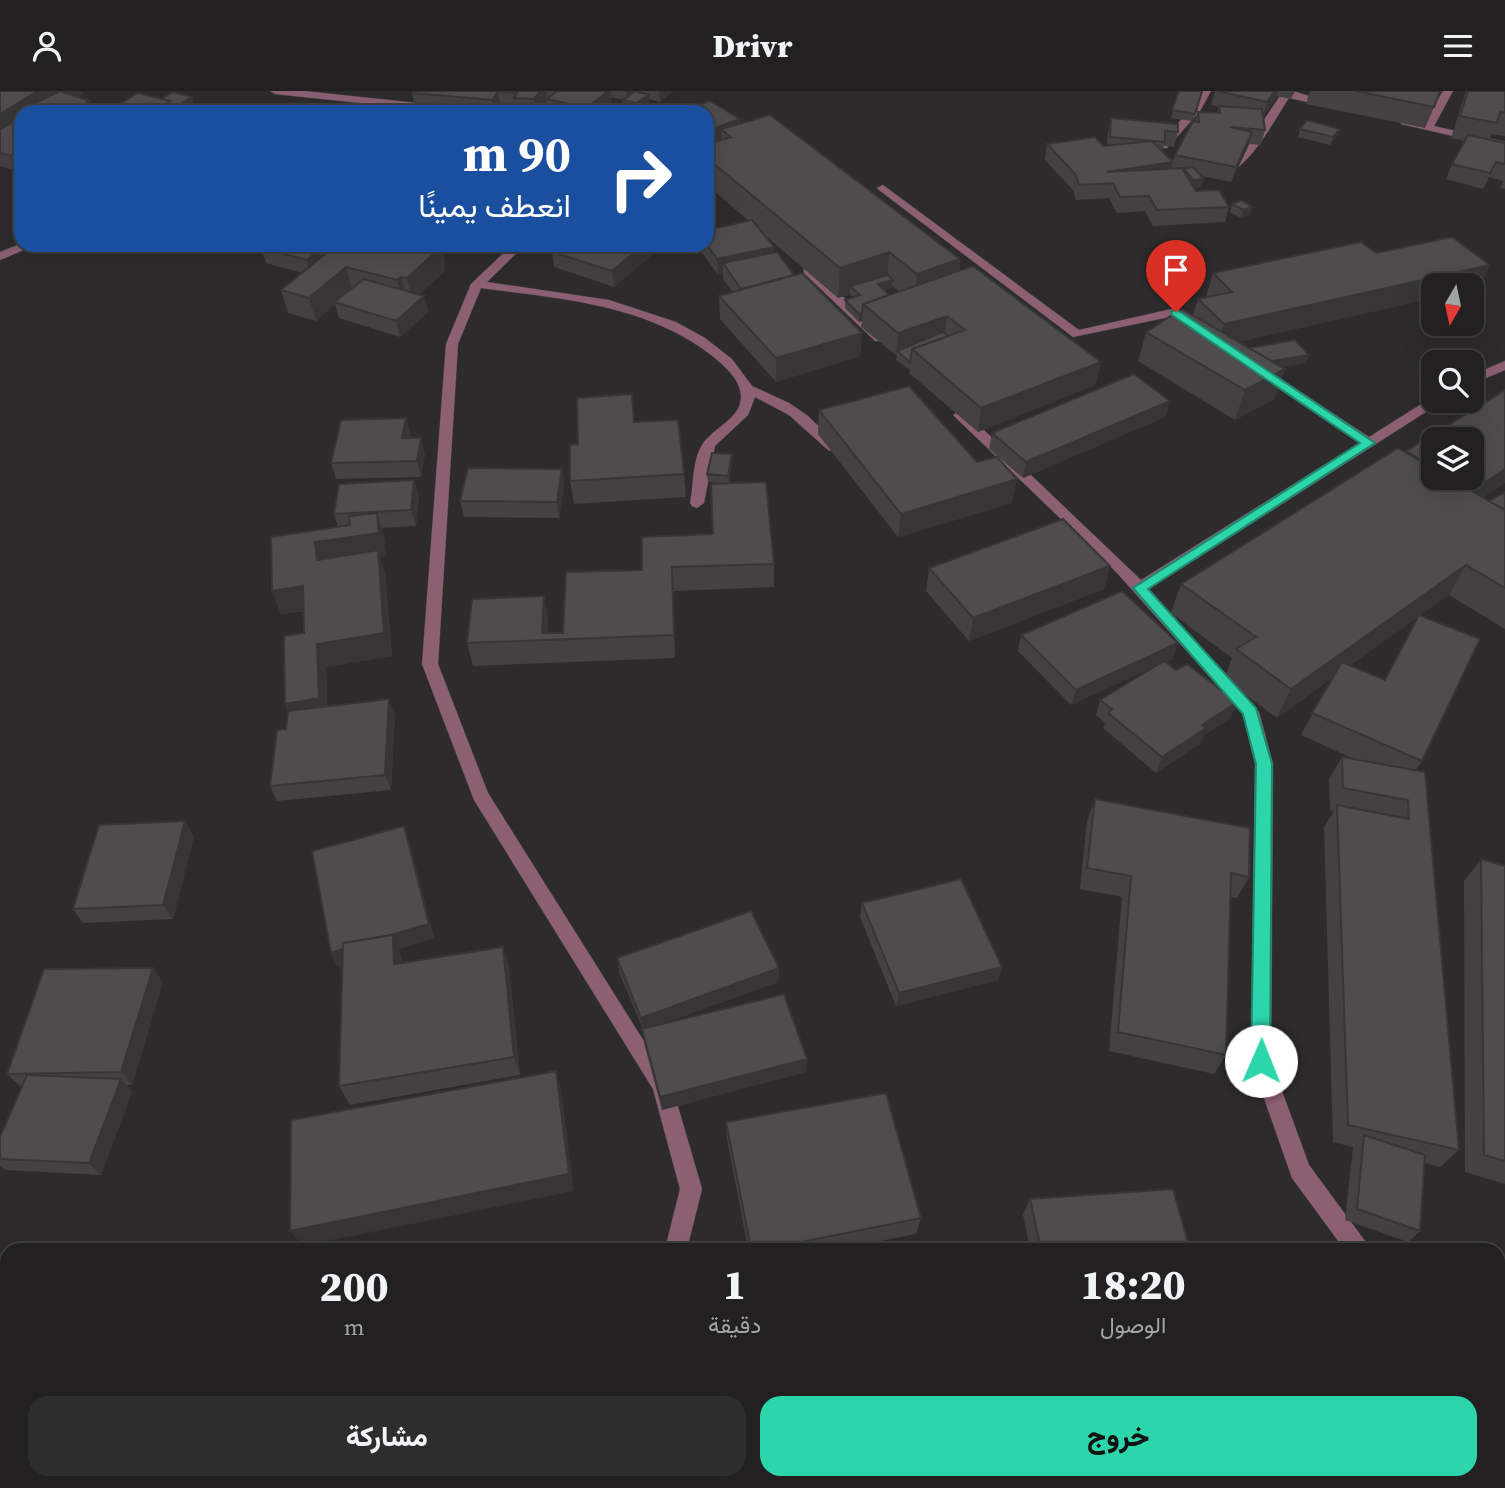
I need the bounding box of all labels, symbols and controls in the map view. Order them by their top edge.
text: Drivr [713,24,792,68]
icon: person [28,27,66,65]
icon: menu [1439,27,1477,65]
text: 90 m [463,120,571,187]
icon: right [595,133,686,224]
text: انعطف يمينًا [418,184,571,228]
pin [1146,240,1206,312]
icon: arrive [1157,251,1195,289]
north arrow [1421,273,1484,336]
map controls [1421,273,1484,490]
button: search [1421,350,1484,413]
button: layers [1421,427,1484,490]
position arrow [1224,1024,1298,1098]
text: 1 [723,1255,746,1313]
text: 18:20 [1081,1255,1186,1313]
text: 200 [319,1257,389,1315]
text: دقيقة [708,1309,761,1341]
text: الوصول [1100,1309,1166,1341]
text: m [344,1311,364,1343]
button: مشاركة [28,1396,746,1476]
button: خروج [760,1396,1477,1476]

